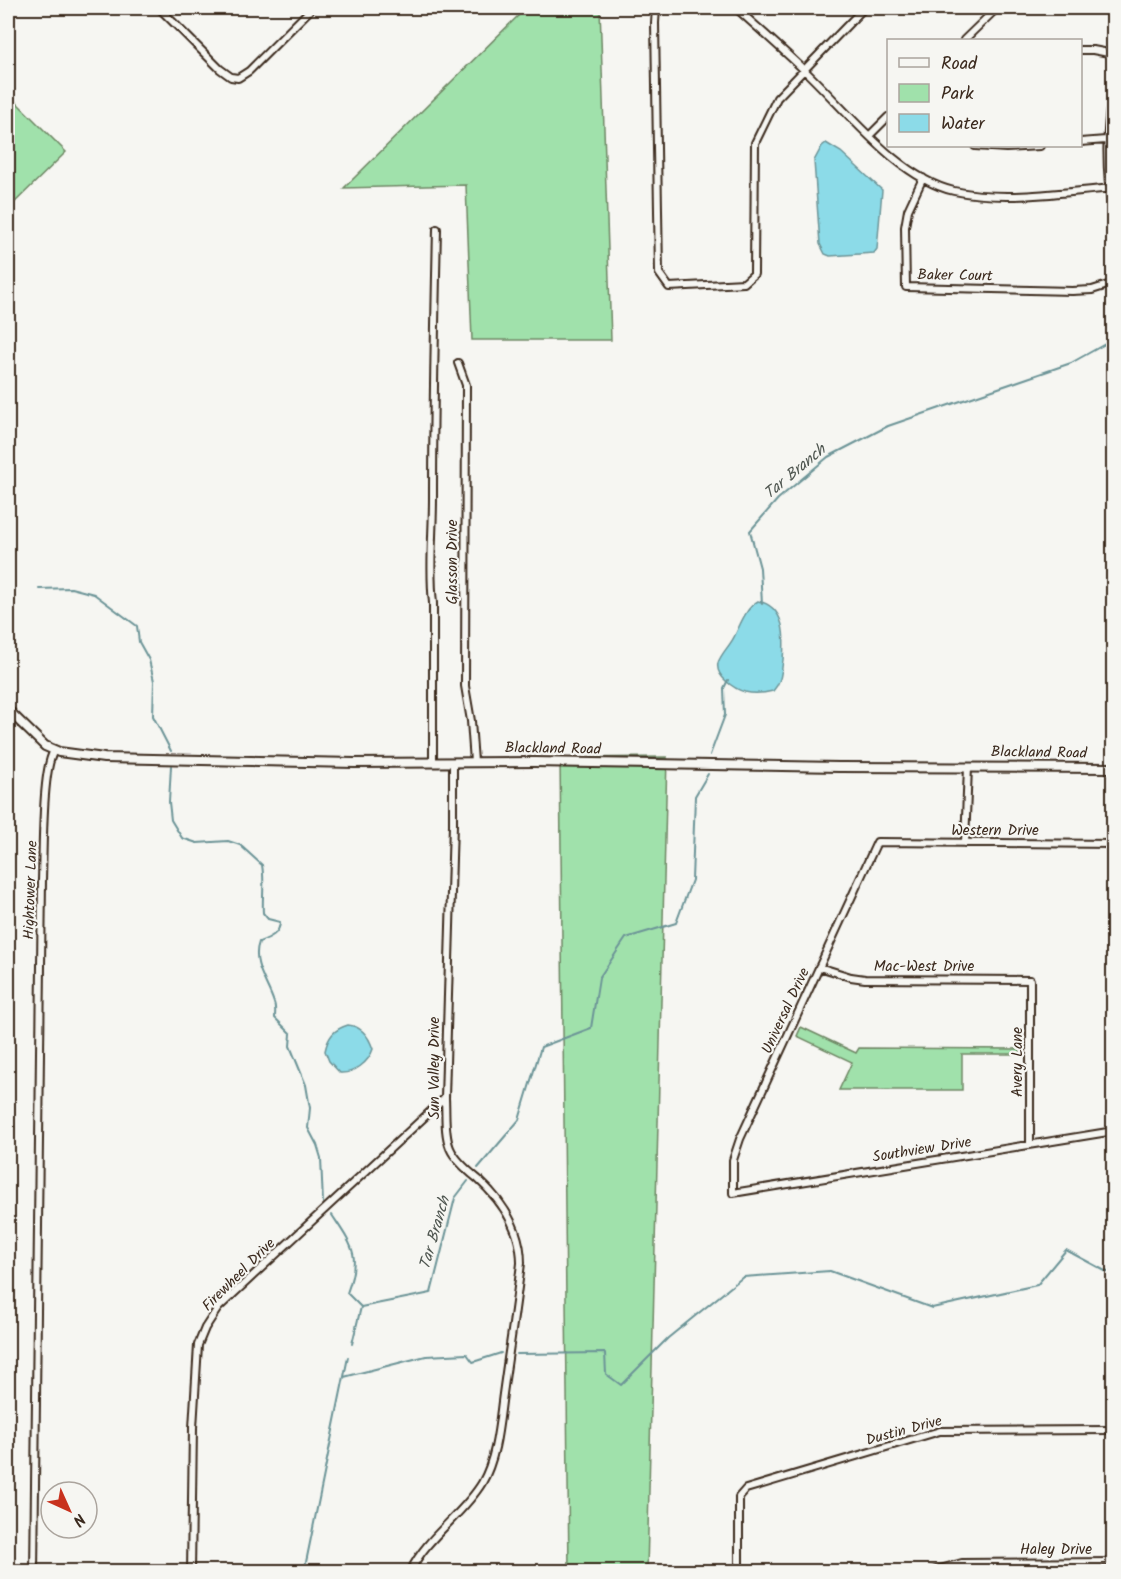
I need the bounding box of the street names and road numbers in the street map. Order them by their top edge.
street label: Baker Court [917,263,993,289]
street label: Glasson Drive [441,519,465,604]
street label: Blackland Road [505,736,602,762]
street label: Blackland Road [991,740,1088,766]
street label: Western Drive [951,819,1039,843]
street label: Hightower Lane [17,840,45,940]
street label: Mac-West Drive [874,955,974,979]
street label: Universal Drive [755,964,817,1058]
street label: Sun Valley Drive [423,1016,447,1119]
street label: Avery Lane [1006,1027,1030,1097]
street label: Southview Drive [871,1130,973,1170]
street label: Firewheel Drive [197,1232,282,1317]
street label: Dustin Drive [863,1409,945,1453]
street label: Haley Drive [1020,1538,1092,1562]

